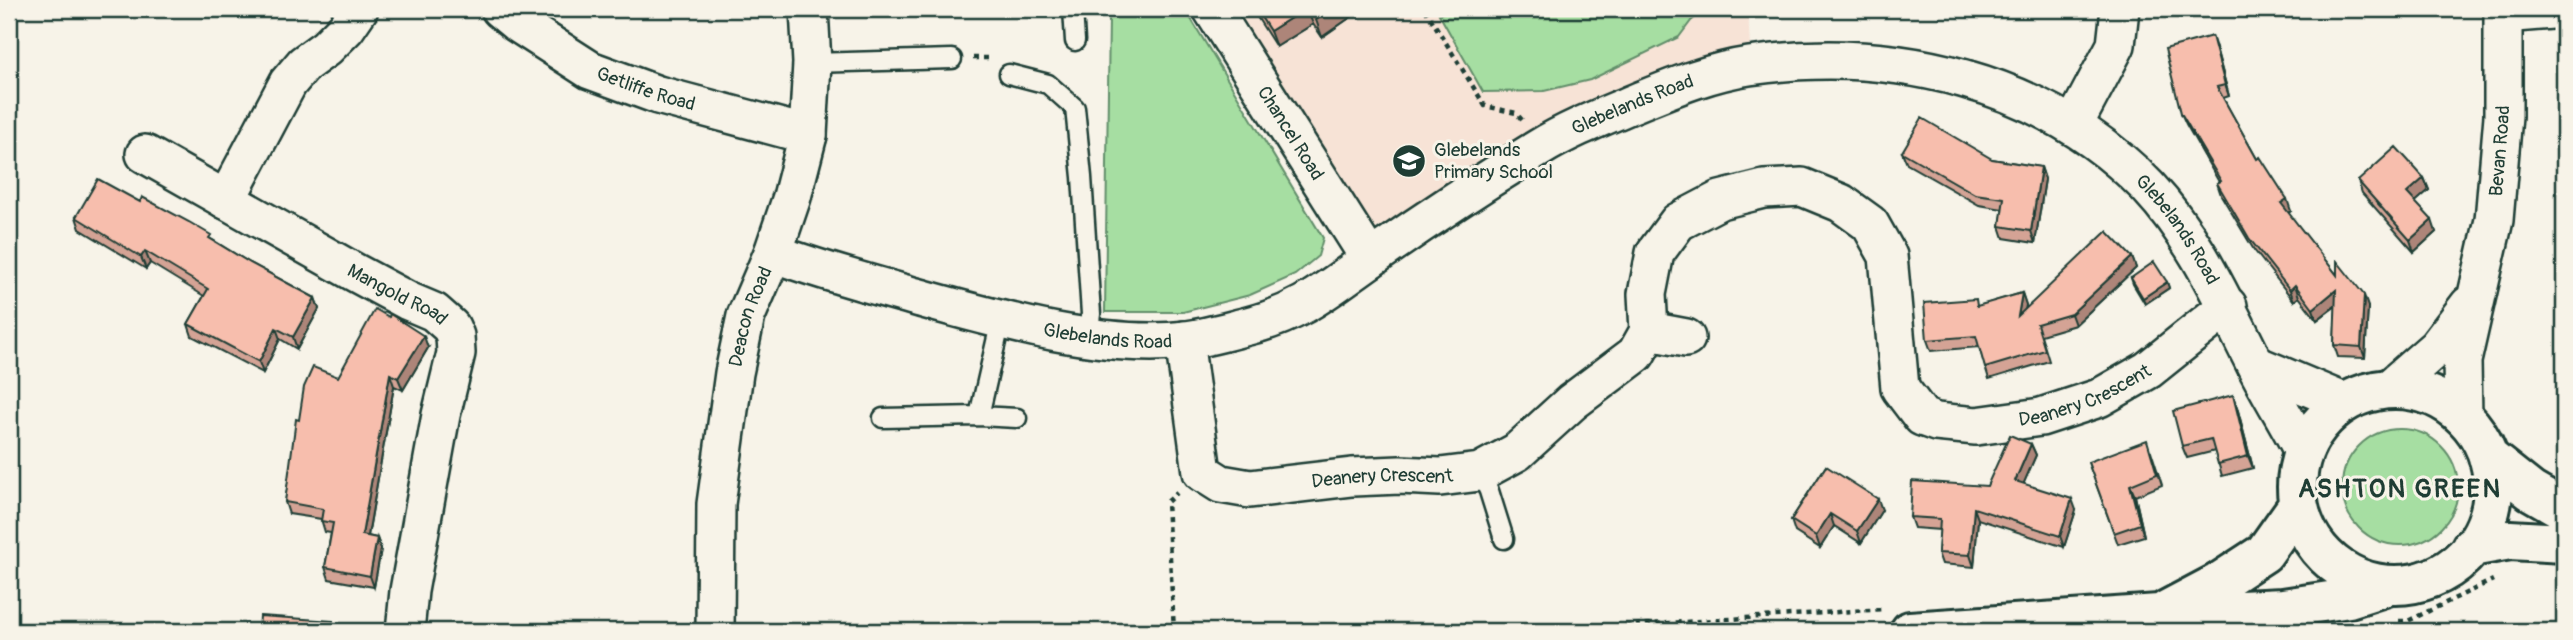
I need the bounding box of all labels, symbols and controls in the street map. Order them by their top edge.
street label: Getliffe Road [593,61,698,116]
street label: Glebelands Road [1568,69,1697,141]
street label: Chancel Road [1252,82,1329,185]
street label: Bevan Road [2484,105,2515,197]
place label: Glebelands Primary School [1434,138,1553,184]
school or university icon: Glebelands Primary School [1390,142,1428,180]
street label: Glebelands Road [2130,169,2225,289]
street label: Mangold Road [343,259,453,331]
street label: Deacon Road [724,263,778,369]
street label: Glebelands Road [1041,318,1173,354]
street label: Deanery Crescent [2017,359,2156,432]
street label: Deanery Crescent [1310,463,1455,494]
district label: ASHTON GREEN [2298,473,2502,505]

